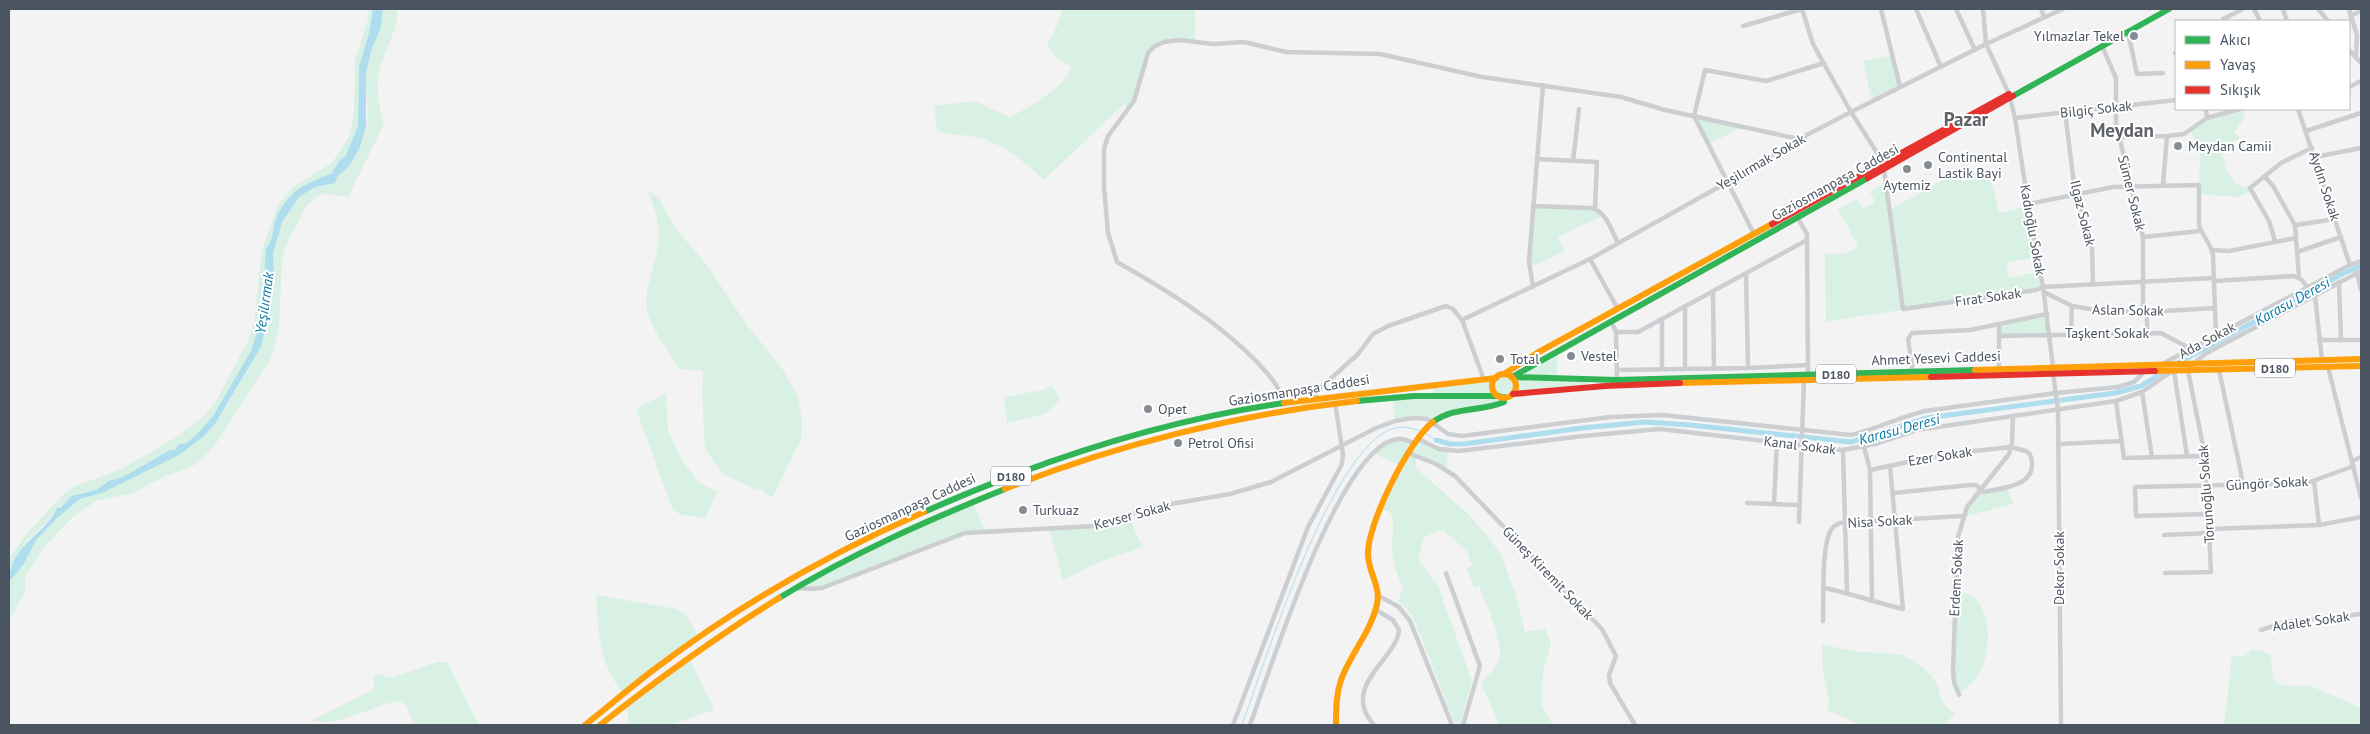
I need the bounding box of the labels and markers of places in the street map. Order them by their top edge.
place label: Yılmazlar Tekel [2034,27,2124,45]
marker: Yılmazlar Tekel [2128,30,2140,42]
place label: Meydan Camii [2188,137,2272,155]
marker: Meydan Camii [2172,140,2184,152]
place label: Continental Lastik Bayi [1938,148,2007,182]
marker: Continental Lastik Bayi [1922,159,1934,171]
marker: Aytemiz [1901,163,1913,175]
place label: Aytemiz [1883,176,1931,194]
place label: Vestel [1580,347,1617,365]
place label: Total [1510,350,1539,368]
marker: Vestel [1565,350,1577,362]
marker: Total [1494,353,1506,365]
place label: Opet [1158,400,1187,418]
marker: Opet [1142,403,1154,415]
place label: Petrol Ofisi [1188,434,1254,452]
marker: Petrol Ofisi [1172,437,1184,449]
place label: Turkuaz [1033,501,1079,519]
marker: Turkuaz [1017,504,1029,516]

